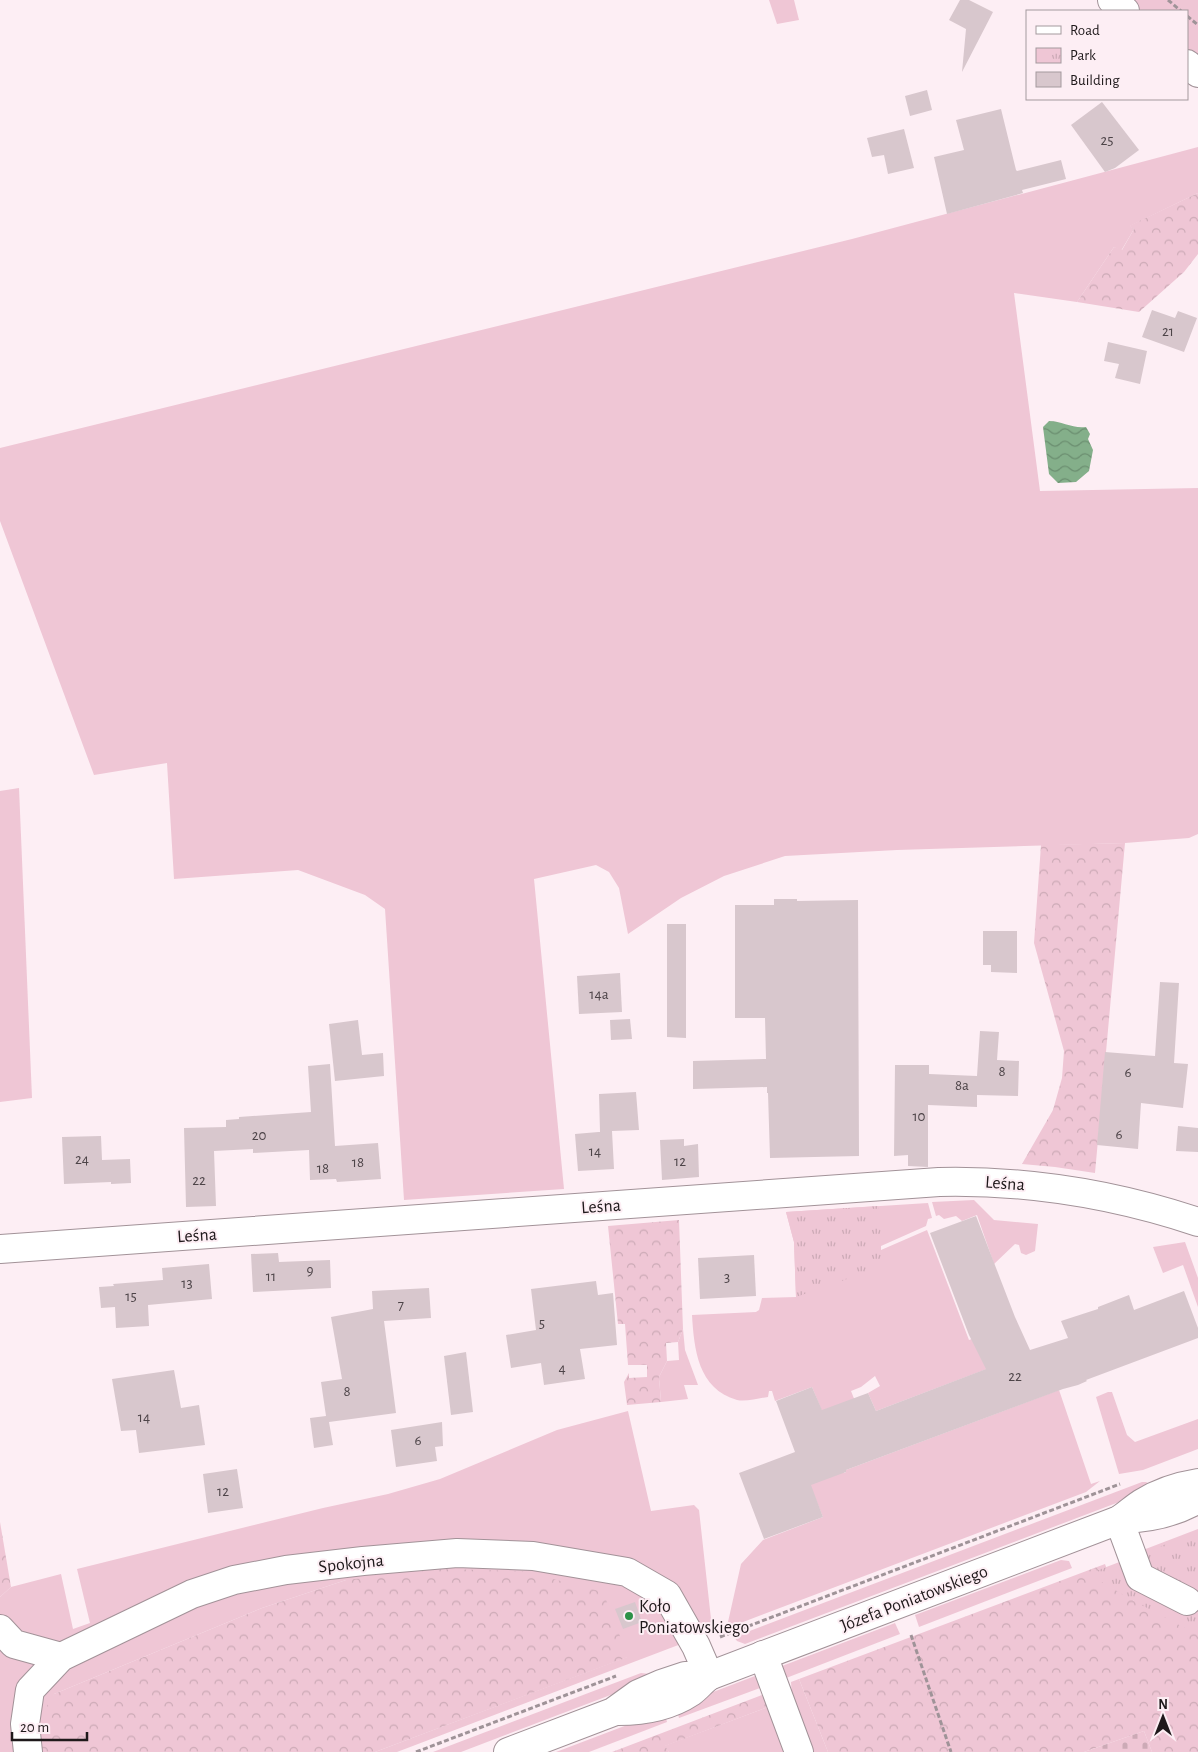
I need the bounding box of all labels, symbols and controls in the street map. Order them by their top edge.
legend [1026,10,1188,100]
text: Road [1070,23,1100,38]
text: Park [1070,48,1096,63]
text: Building [1070,73,1120,88]
house number: 25 [1100,133,1114,148]
house number: 21 [1162,324,1174,339]
house number: 14a [589,987,609,1002]
house number: 8 [998,1064,1006,1079]
house number: 6 [1124,1065,1132,1080]
house number: 8a [955,1078,969,1093]
house number: 10 [912,1109,926,1124]
house number: 6 [1115,1127,1123,1142]
house number: 20 [252,1128,266,1143]
house number: 14 [589,1144,601,1159]
house number: 24 [75,1152,89,1167]
house number: 12 [674,1154,686,1169]
house number: 18 [352,1155,364,1170]
house number: 18 [317,1161,329,1176]
house number: 22 [192,1173,206,1188]
street label: Leśna [984,1174,1025,1194]
street label: Leśna [581,1197,622,1217]
street label: Leśna [177,1226,218,1246]
house number: 9 [306,1263,314,1278]
house number: 11 [266,1269,276,1284]
house number: 3 [724,1270,730,1285]
house number: 13 [181,1276,193,1291]
house number: 15 [125,1289,137,1304]
house number: 7 [398,1298,404,1313]
house number: 5 [539,1316,545,1331]
house number: 4 [558,1361,566,1376]
house number: 22 [1008,1369,1022,1384]
house number: 8 [343,1384,351,1399]
house number: 14 [138,1410,150,1425]
house number: 6 [414,1433,422,1448]
house number: 12 [217,1484,229,1499]
street label: Spokojna [318,1552,385,1576]
street label: Józefa Poniatowskiego [838,1562,991,1635]
place label: Koło Poniatowskiego [639,1598,750,1637]
marker: Koło Poniatowskiego [623,1610,635,1622]
north arrow [1138,1692,1188,1742]
text: N [1158,1698,1168,1712]
scale bar [12,1710,88,1742]
text: 20 m [20,1720,49,1735]

